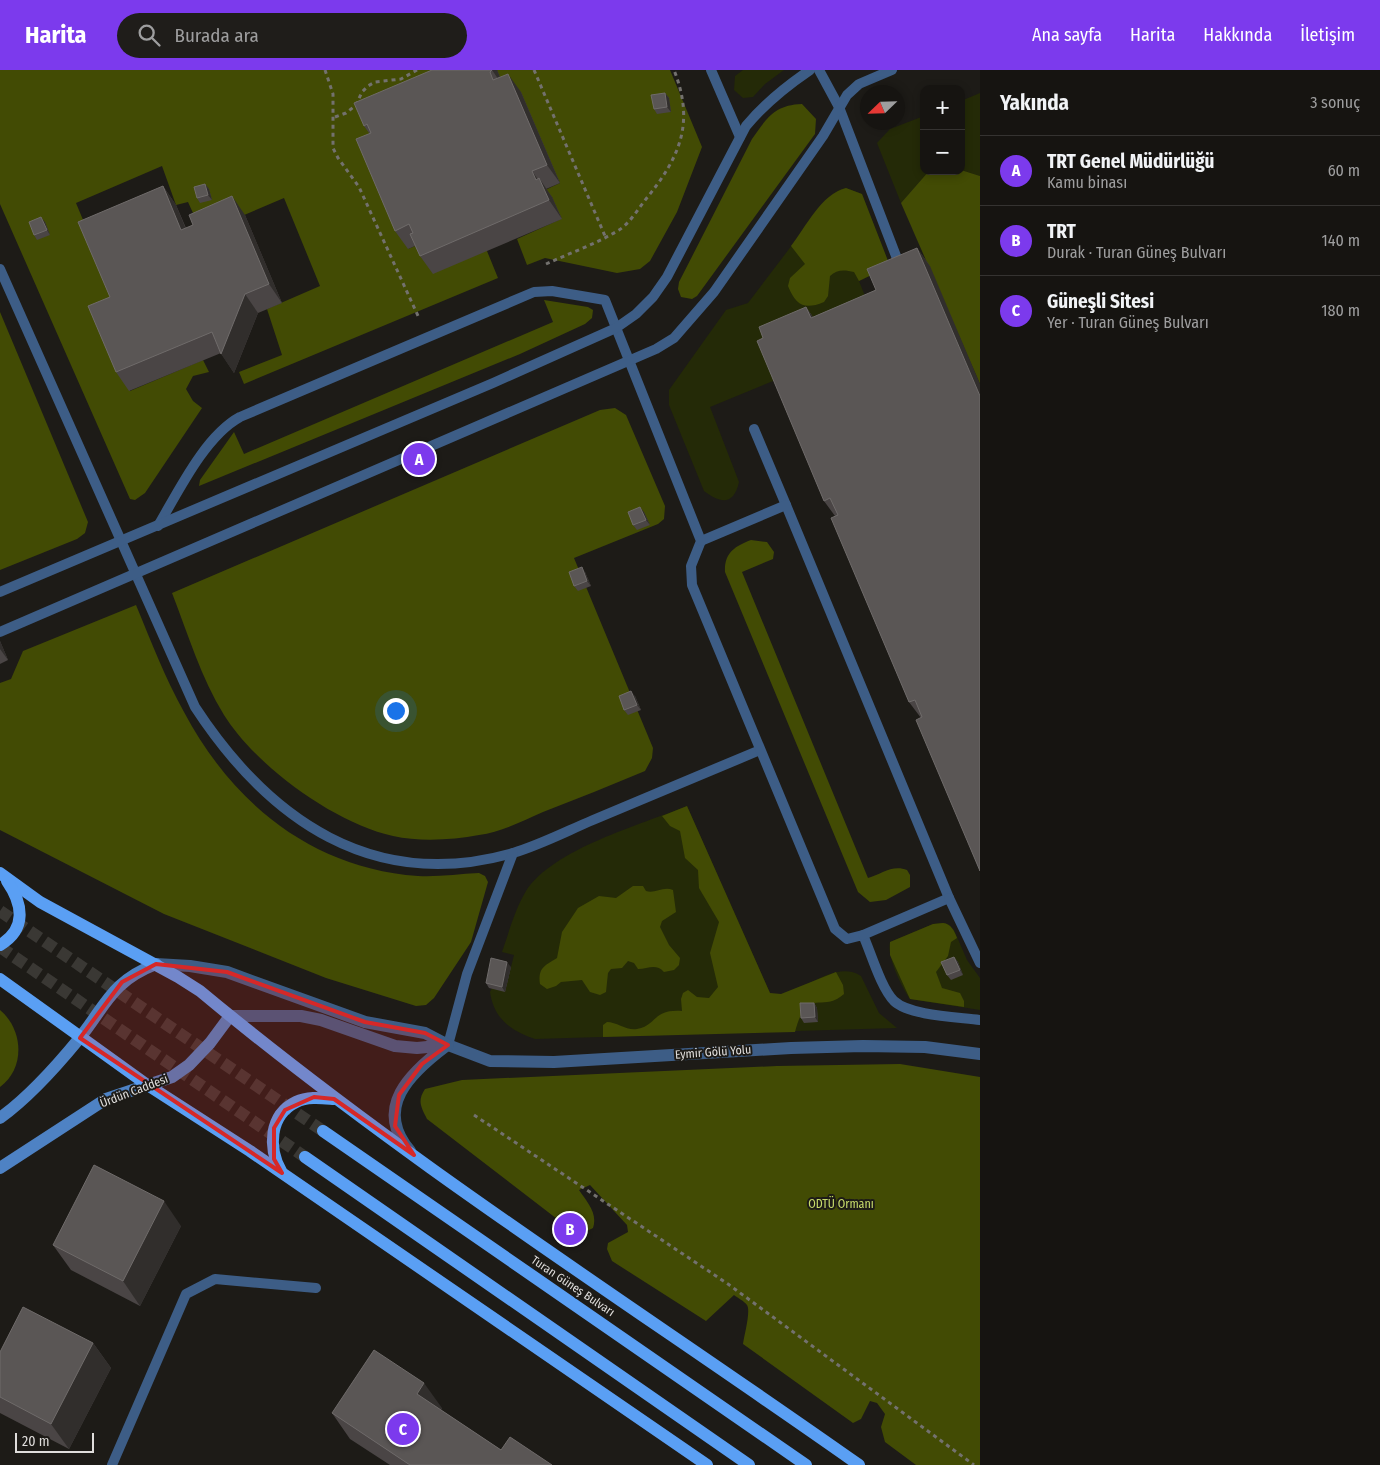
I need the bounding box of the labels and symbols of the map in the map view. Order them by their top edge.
north arrow [860,85,905,130]
pin: A [403,440,435,478]
your location [383,698,409,724]
street label: Eymir Gölü Yolu [674,1042,752,1062]
street label: Ürdün Caddesi [97,1070,170,1110]
park label: ODTÜ Ormanı [808,1195,874,1211]
pin: B [554,1210,586,1248]
street label: Turan Güneş Bulvarı [529,1253,617,1319]
pin: C [387,1410,419,1448]
scale bar [15,1430,94,1453]

